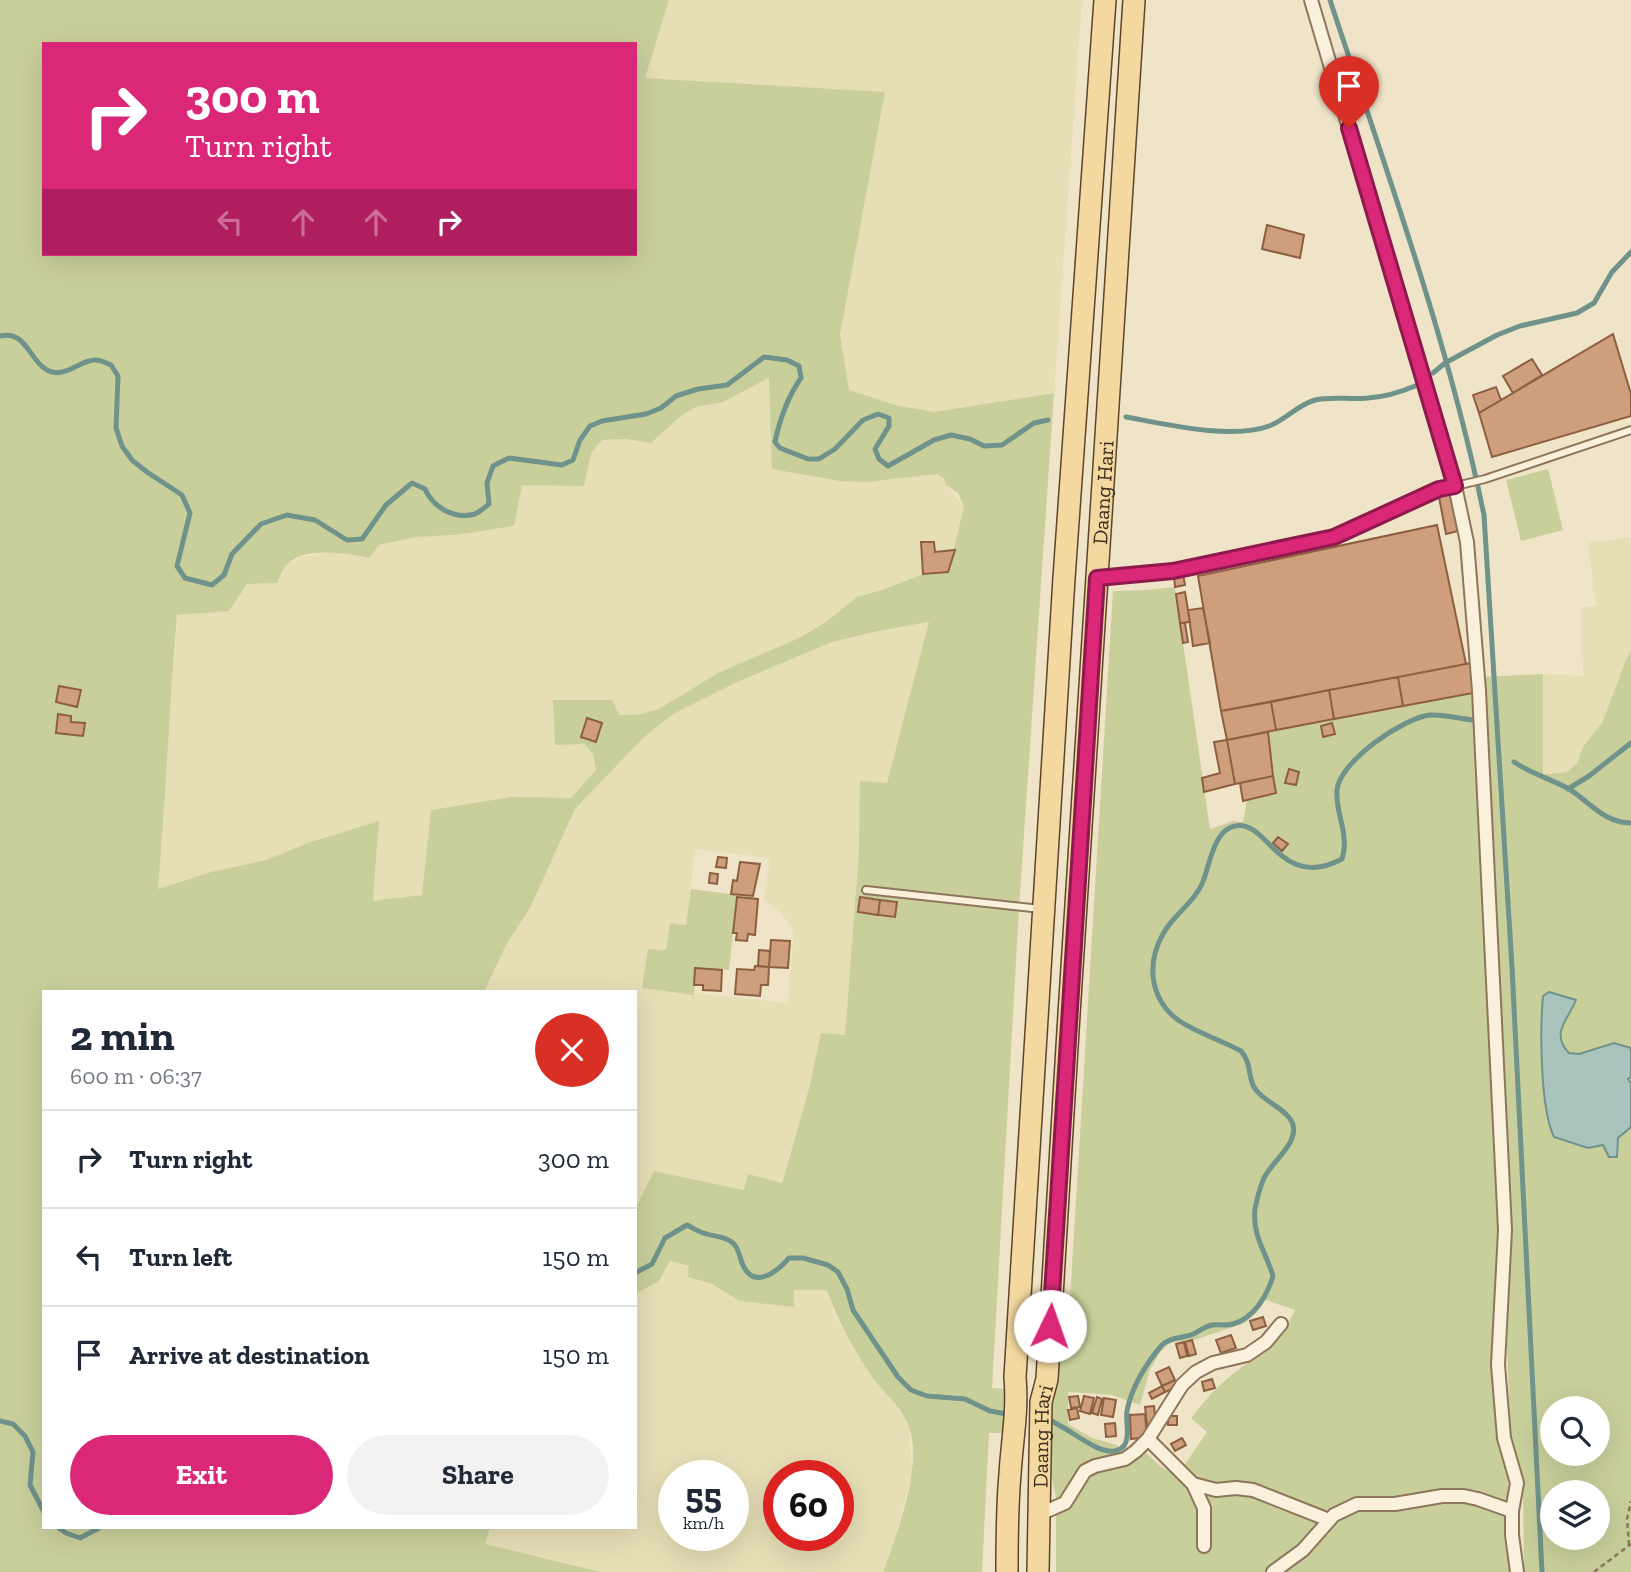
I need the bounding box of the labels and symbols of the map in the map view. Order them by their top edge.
pin [1319,56,1379,128]
street label: Daang Hari [1087,440,1118,545]
position arrow [1013,1289,1087,1363]
street label: Daang Hari [1027,1381,1058,1488]
speed limit sign: 60 [763,1460,854,1551]

